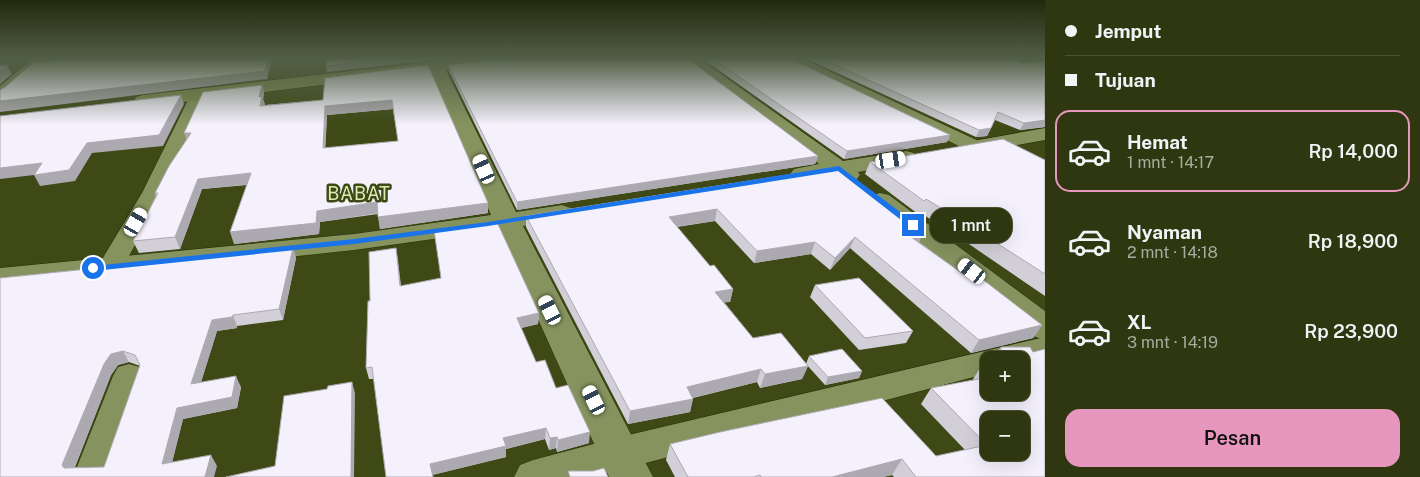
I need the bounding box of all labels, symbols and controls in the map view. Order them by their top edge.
text: Jemput [1095,20,1161,42]
text: Tujuan [1095,69,1156,91]
icon: car [1067,129,1112,174]
text: Hemat [1127,131,1188,153]
text: Rp 14,000 [1308,140,1398,162]
car [875,150,906,170]
car [471,152,496,186]
text: 1 mnt · 14:17 [1127,153,1214,172]
district label: BABAT [327,183,391,204]
car [122,205,149,239]
callout: 1 mnt [930,208,1013,242]
route end [902,214,924,236]
text: 1 mnt [951,216,991,235]
icon: car [1067,219,1112,264]
text: Nyaman [1127,221,1202,243]
text: Rp 18,900 [1308,230,1398,252]
text: 2 mnt · 14:18 [1127,243,1218,262]
car [955,256,988,286]
route start [82,257,104,279]
car [536,293,563,327]
icon: car [1067,309,1112,354]
text: XL [1127,311,1152,333]
text: Rp 23,900 [1304,320,1398,342]
text: 3 mnt · 14:19 [1127,333,1218,352]
map controls [980,351,1030,461]
button: + [980,351,1030,401]
car [580,383,607,417]
button: Pesan [1065,409,1400,467]
button: − [980,411,1030,461]

